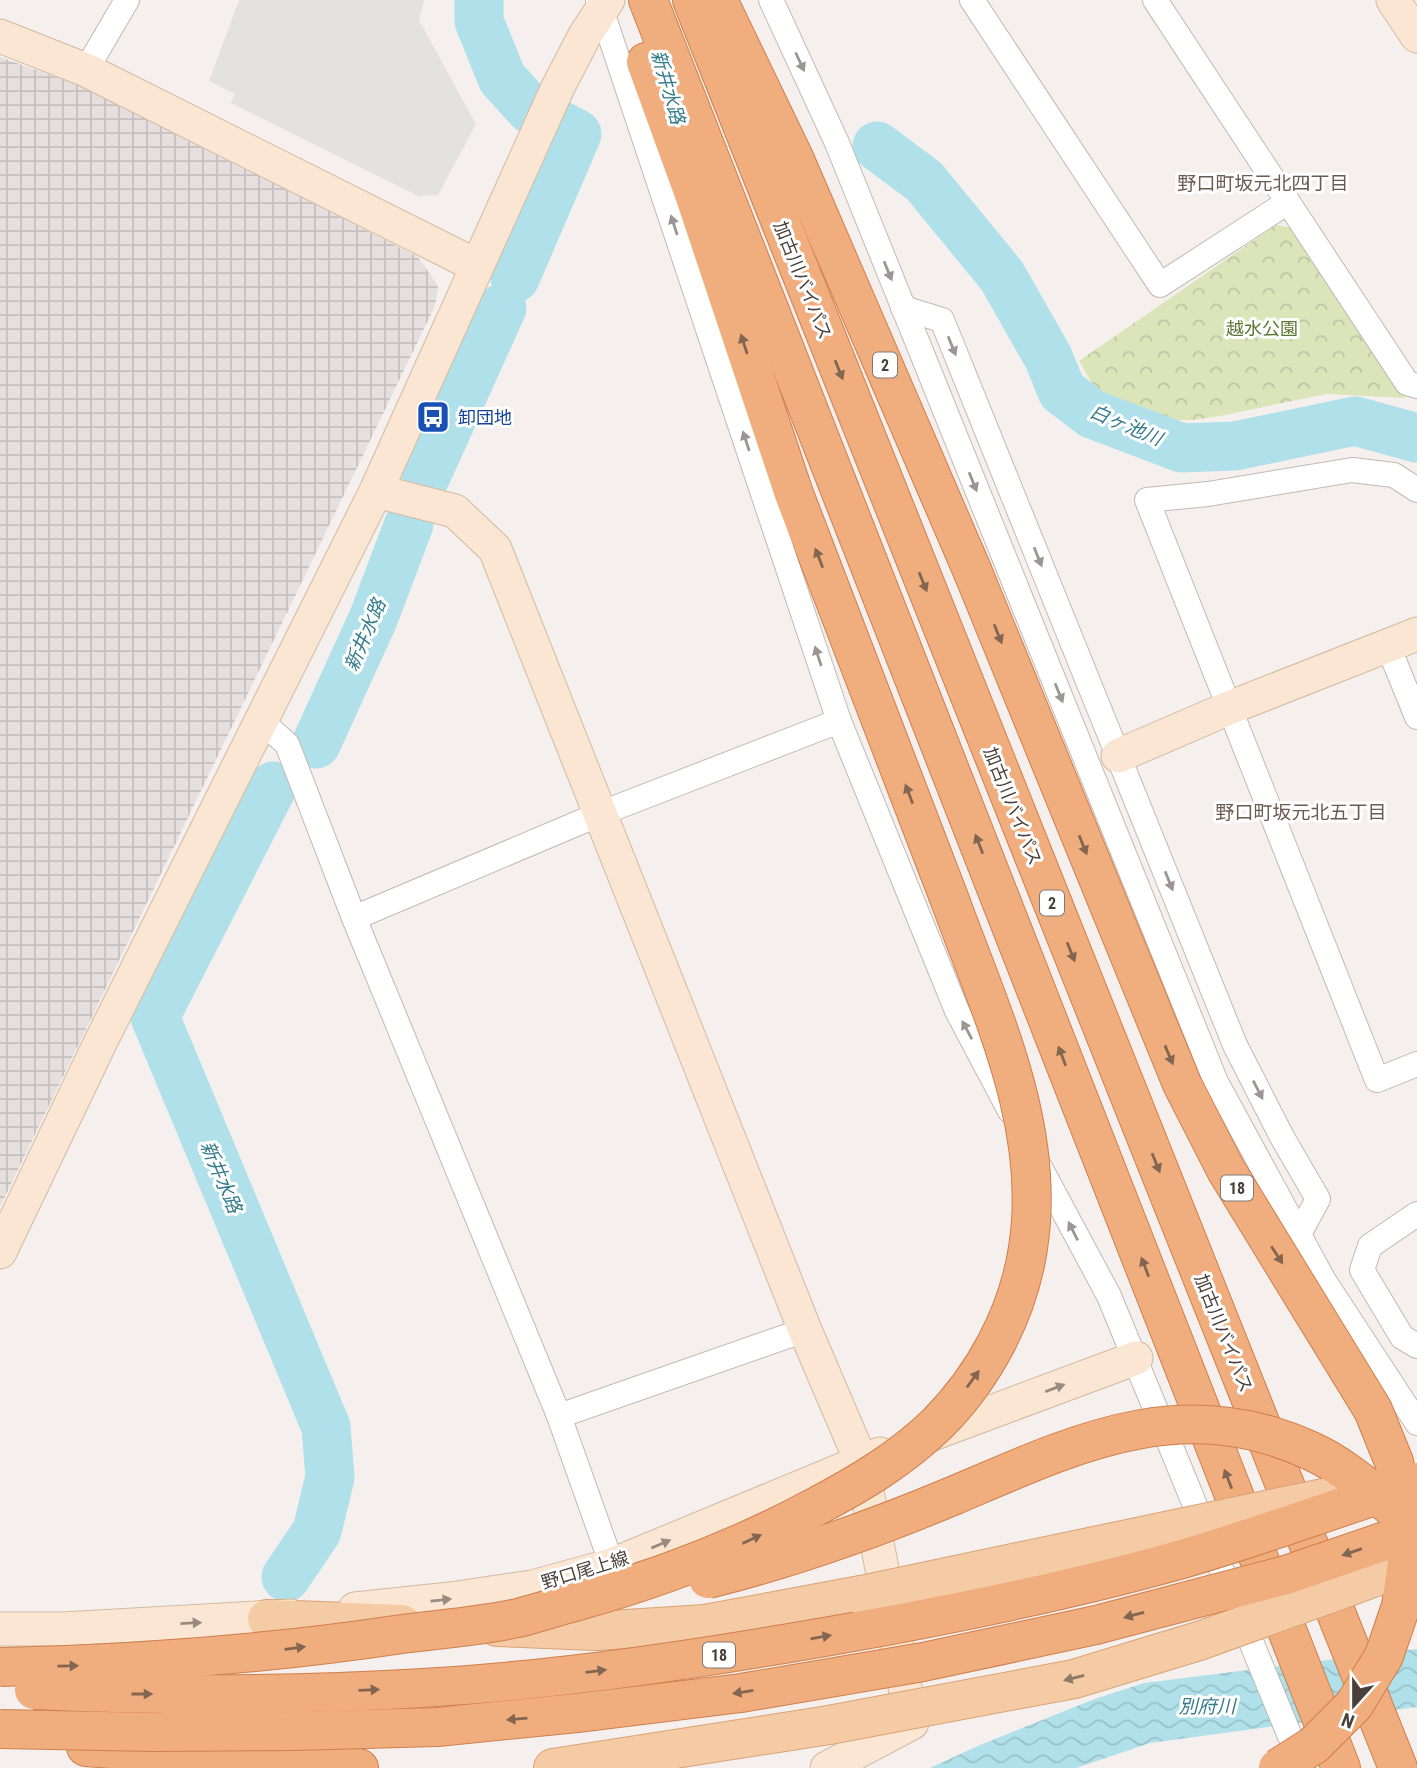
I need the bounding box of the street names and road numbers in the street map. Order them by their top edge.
street label: 加古川バイパス [770,218,836,342]
road number: 2 [873,352,897,378]
street label: 加古川バイパス [980,744,1046,868]
road number: 2 [1040,890,1064,916]
road number: 18 [1221,1176,1253,1200]
street label: 加古川バイパス [1191,1271,1257,1395]
street label: 野口尾上線 [539,1547,631,1593]
road number: 18 [703,1642,735,1667]

